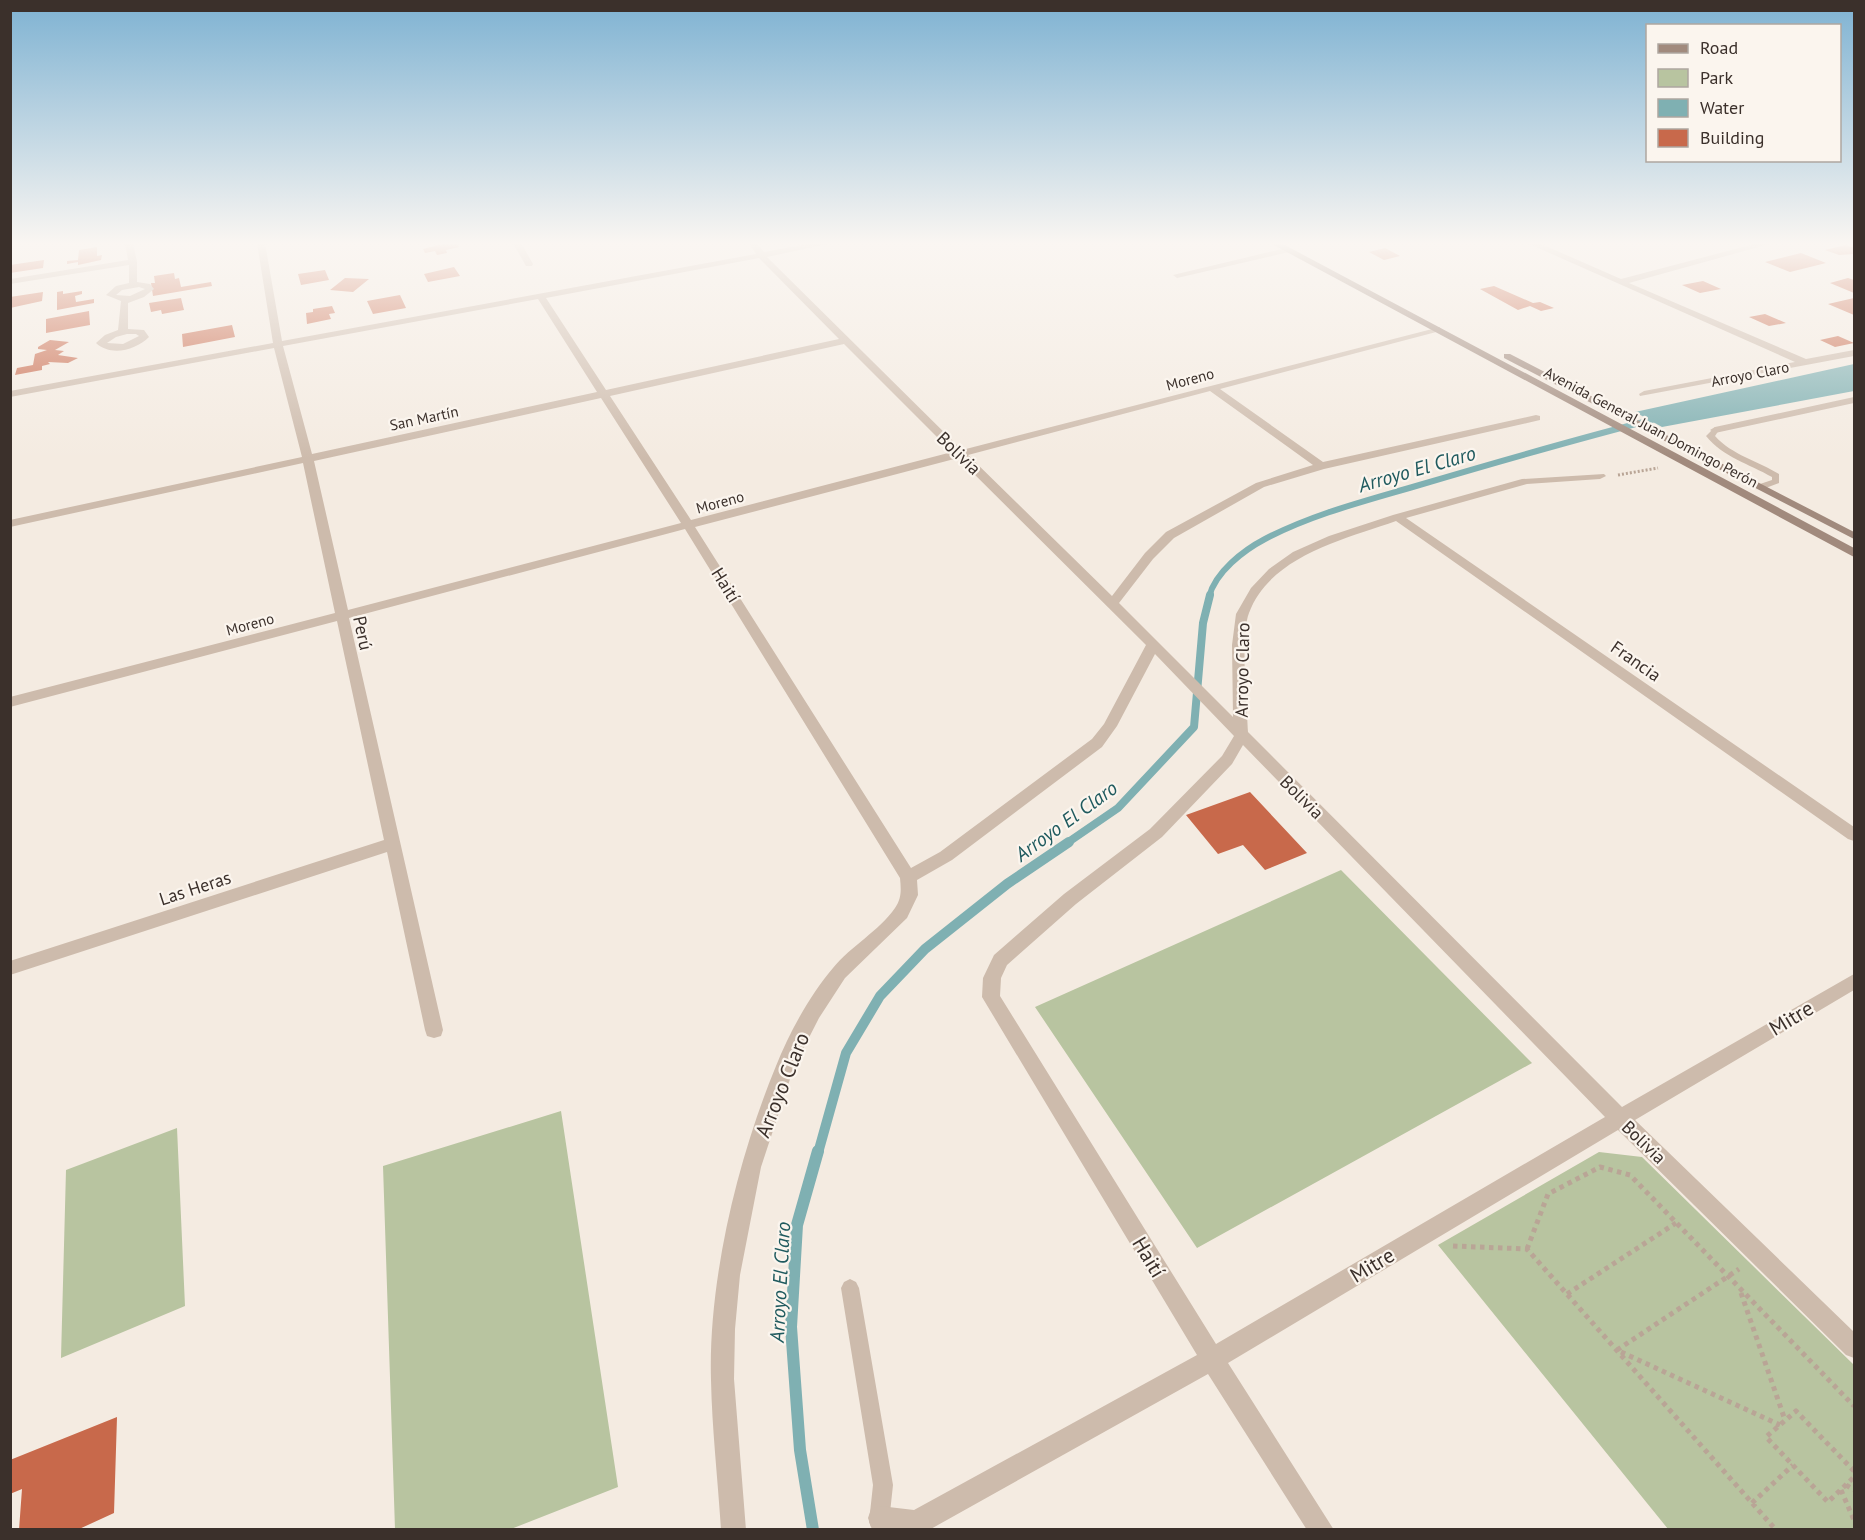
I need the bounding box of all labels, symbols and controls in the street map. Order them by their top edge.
legend [1646,24,1841,162]
text: Road [1700,36,1738,59]
text: Park [1700,66,1733,89]
text: Water [1700,96,1744,119]
text: Building [1700,126,1764,149]
street label: Arroyo Claro [1709,357,1791,391]
street label: Avenida General Juan Domingo Perón [1541,362,1761,492]
street label: Moreno [1164,363,1216,395]
street label: San Martín [388,401,460,435]
street label: Bolivia [932,426,986,480]
water label: Arroyo El Claro [1354,440,1479,498]
street label: Moreno [694,486,746,518]
street label: Haití [707,563,746,607]
street label: Moreno [224,608,276,640]
street label: Perú [348,614,378,652]
street label: Arroyo Claro [1230,622,1254,718]
street label: Francia [1606,635,1666,687]
street label: Bolivia [1275,770,1329,824]
water label: Arroyo El Claro [1009,775,1123,868]
street label: Las Heras [156,866,234,910]
street label: Mitre [1764,994,1818,1042]
street label: Arroyo Claro [749,1029,815,1141]
street label: Bolivia [1617,1115,1671,1169]
water label: Arroyo El Claro [764,1221,796,1344]
street label: Haití [1126,1232,1172,1283]
street label: Mitre [1345,1241,1399,1289]

